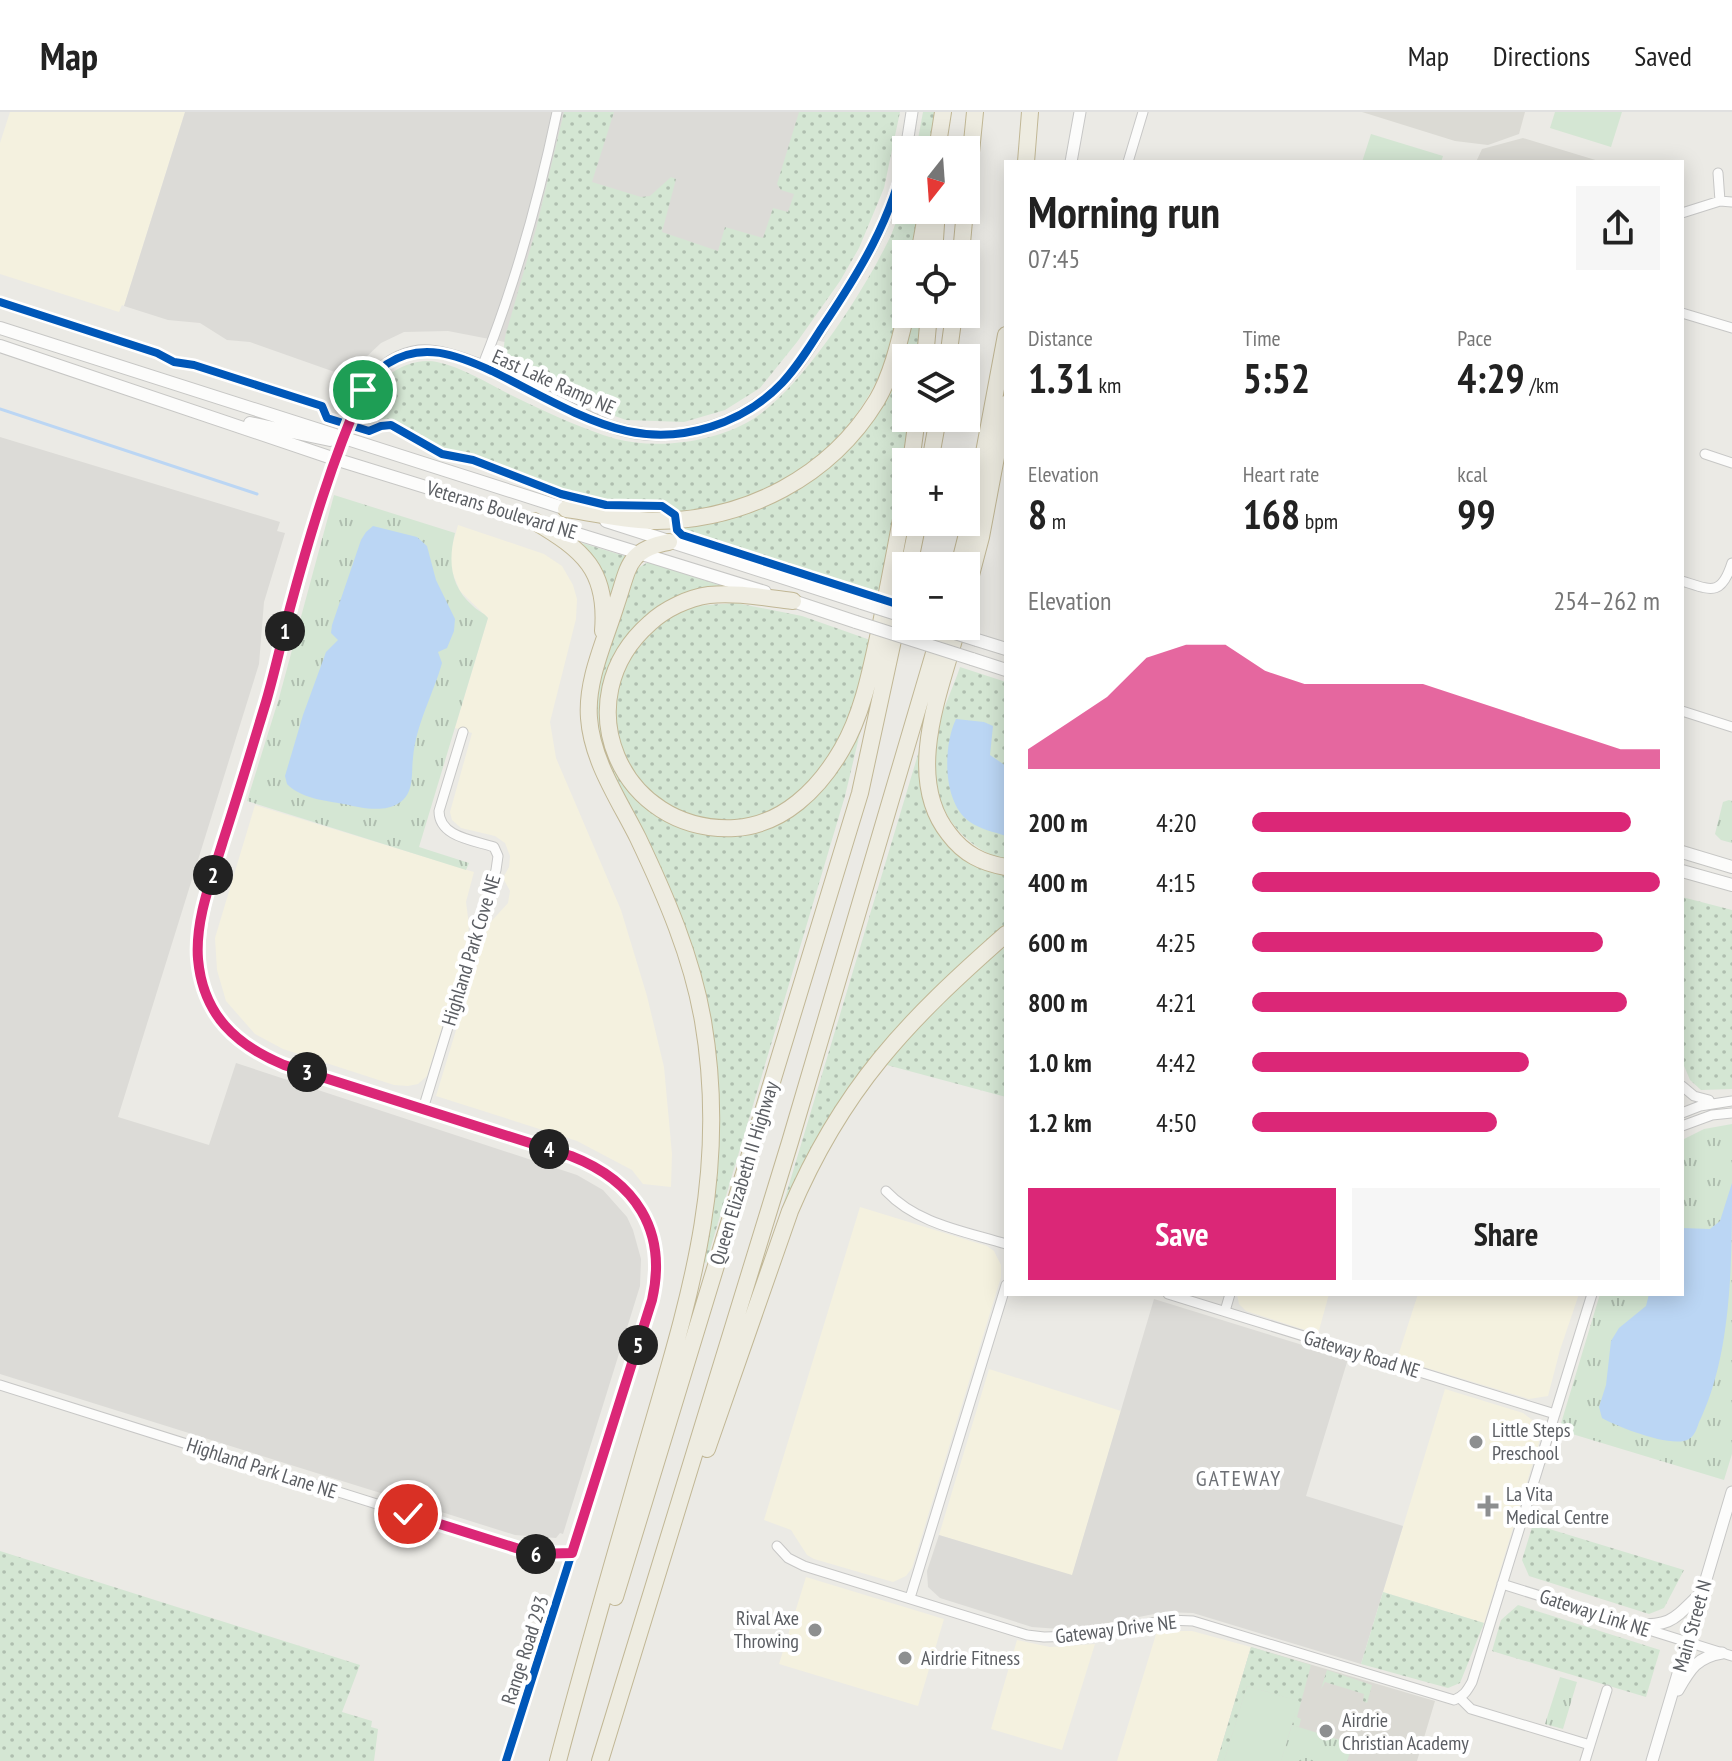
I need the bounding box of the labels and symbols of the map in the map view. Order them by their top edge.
north arrow [892,136,980,224]
street label: East Lake Ramp NE [488,343,620,421]
pin [329,356,397,424]
street label: Veterans Boulevard NE [423,474,580,545]
pin: 1 [265,611,305,651]
pin: 2 [193,855,233,895]
street label: Highland Park Cove NE [436,871,506,1029]
pin: 3 [287,1052,327,1092]
street label: Queen Elizabeth II Highway [704,1078,784,1268]
pin: 4 [529,1129,569,1169]
street label: Gateway Road NE [1301,1324,1423,1384]
pin: 5 [618,1325,658,1365]
place label: Little Steps Preschool [1492,1417,1571,1466]
street label: Highland Park Lane NE [183,1431,341,1505]
marker: Little Steps Preschool [1467,1433,1485,1451]
district label: GATEWAY [1196,1464,1282,1492]
pin [374,1480,442,1548]
place label: La Vita Medical Centre [1506,1481,1609,1530]
marker: La Vita Medical Centre [1477,1495,1499,1517]
pin: 6 [516,1534,556,1574]
street label: Main Street N [1666,1577,1718,1675]
street label: Gateway Link NE [1537,1583,1653,1643]
street label: Range Road 293 [495,1592,555,1708]
place label: Rival Axe Throwing [734,1605,799,1654]
street label: Gateway Drive NE [1054,1609,1178,1649]
marker: Rival Axe Throwing [806,1621,824,1639]
place label: Airdrie Fitness [921,1645,1020,1671]
marker: Airdrie Fitness [896,1649,914,1667]
place label: Airdrie Christian Academy [1342,1707,1469,1756]
marker: Airdrie Christian Academy [1317,1722,1335,1740]

